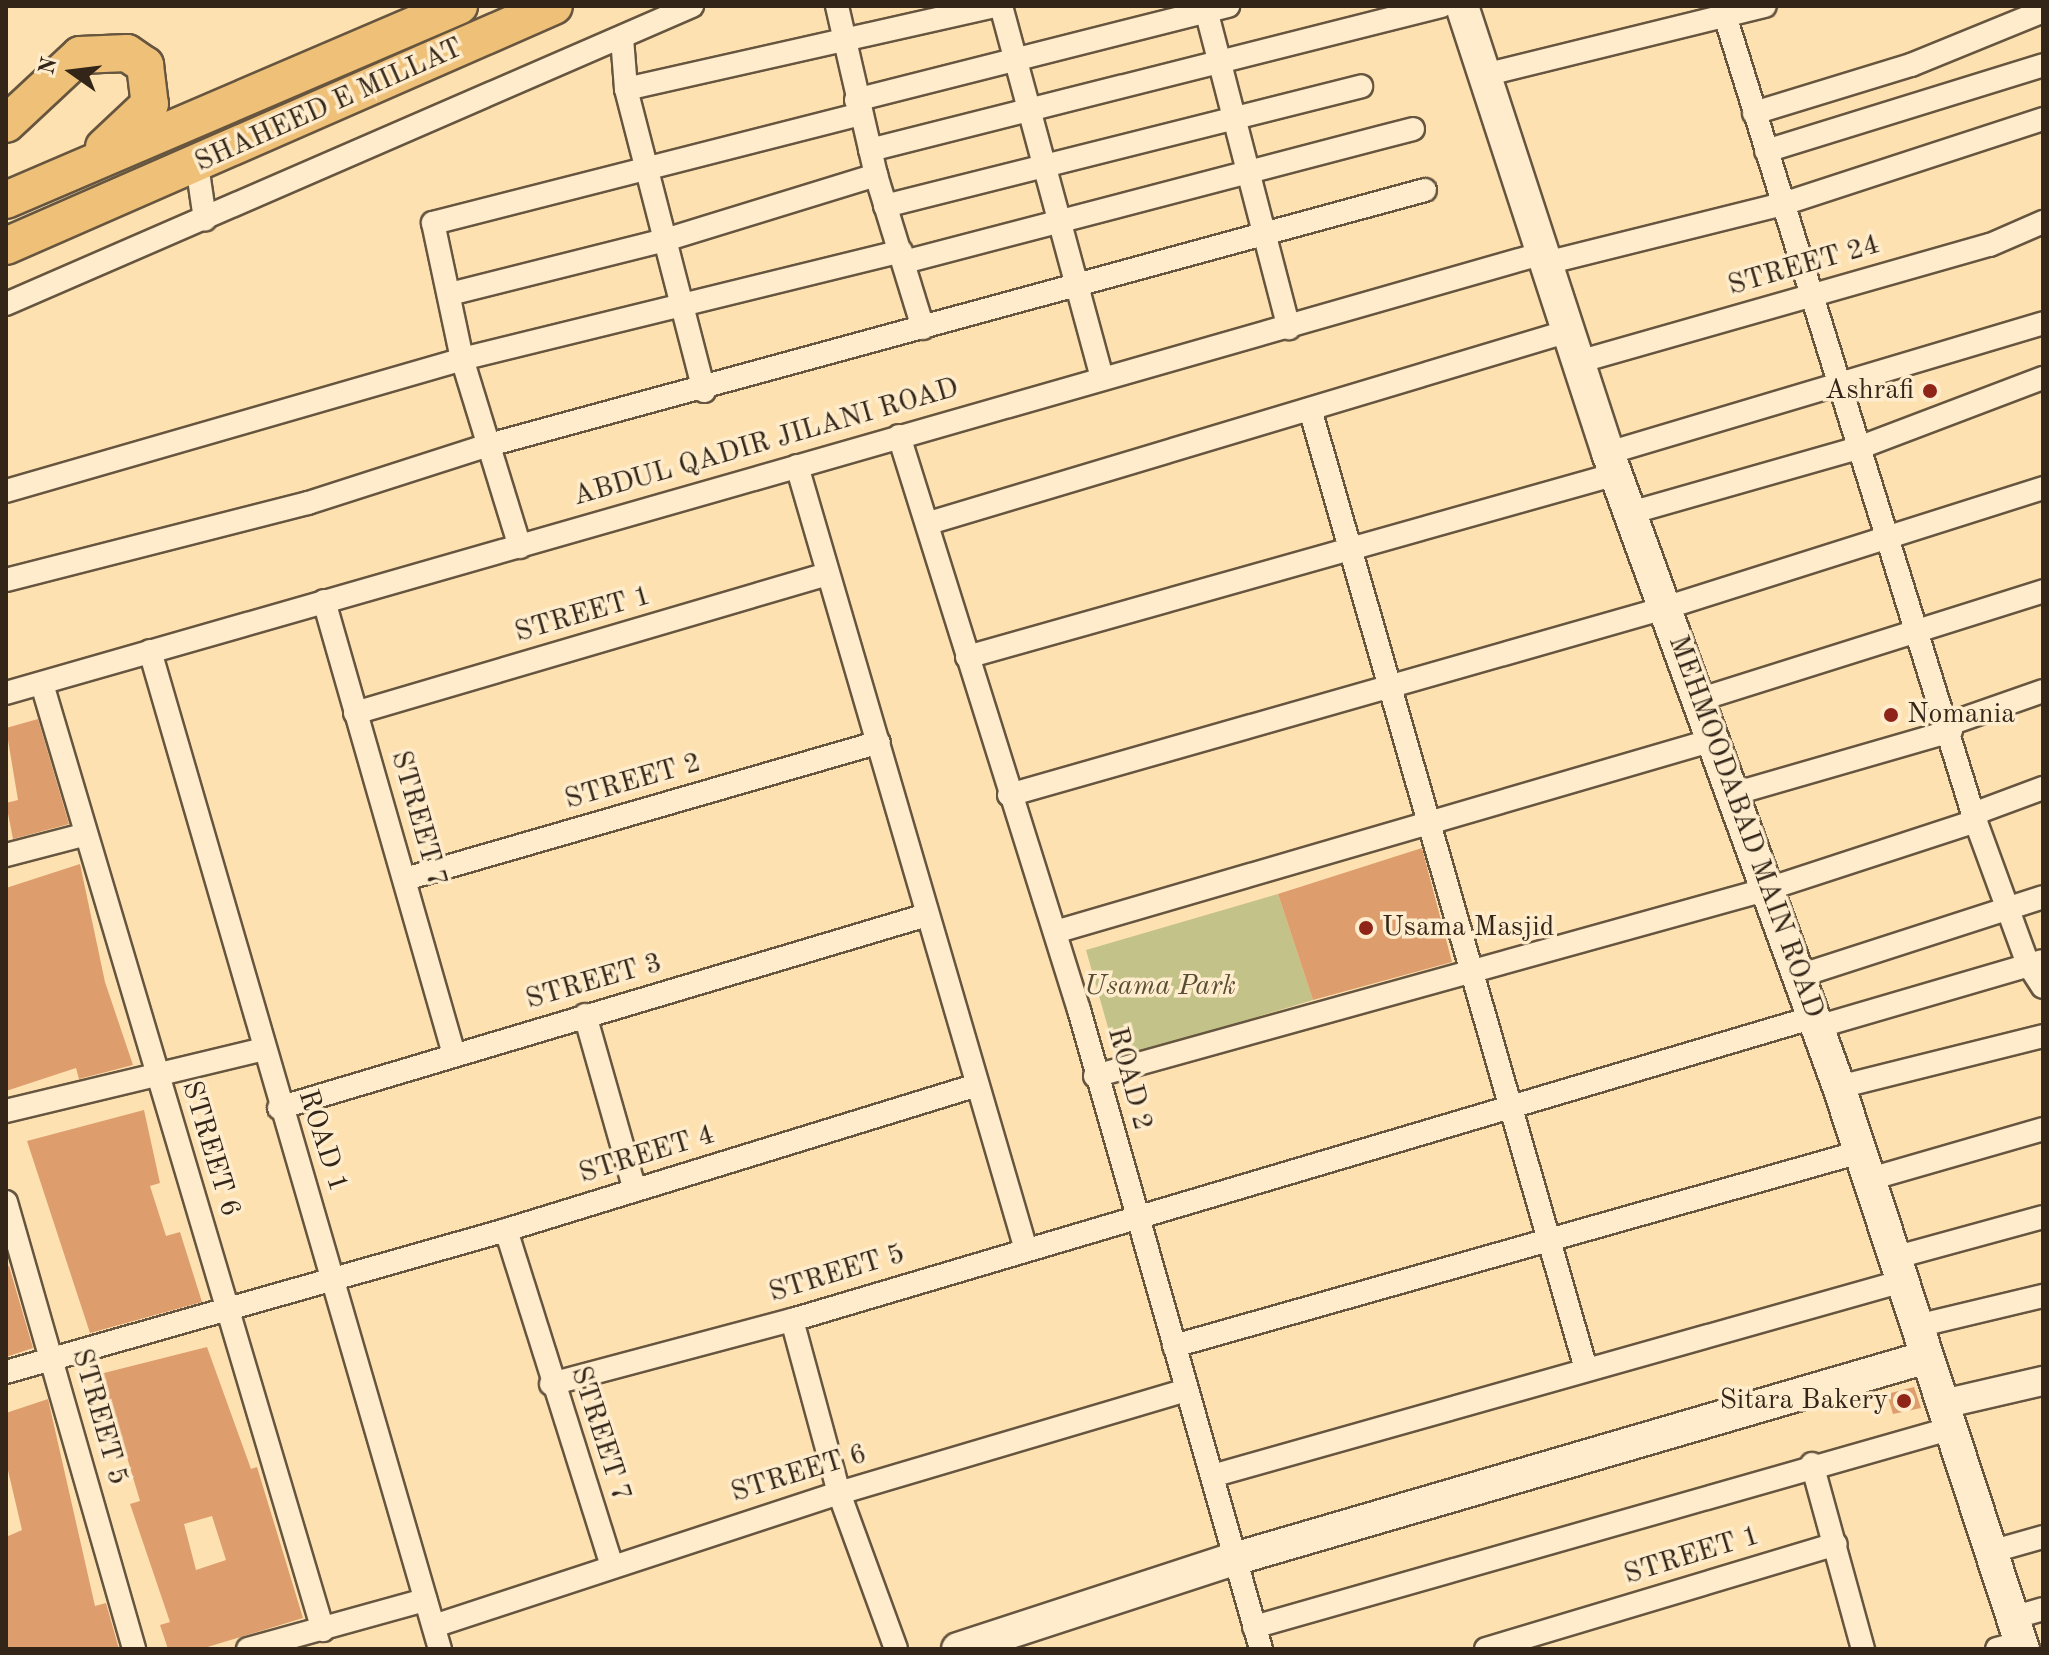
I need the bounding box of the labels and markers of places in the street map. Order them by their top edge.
place label: Ashrafi [1825,374,1914,408]
marker: Ashrafi [1921,382,1939,400]
place label: Nomania [1907,698,2015,732]
marker: Nomania [1882,706,1900,724]
place label: Usama Masjid [1382,911,1554,945]
marker: Usama Masjid [1357,919,1375,937]
place label: Sitara Bakery [1719,1384,1888,1418]
marker: Sitara Bakery [1895,1392,1913,1410]

